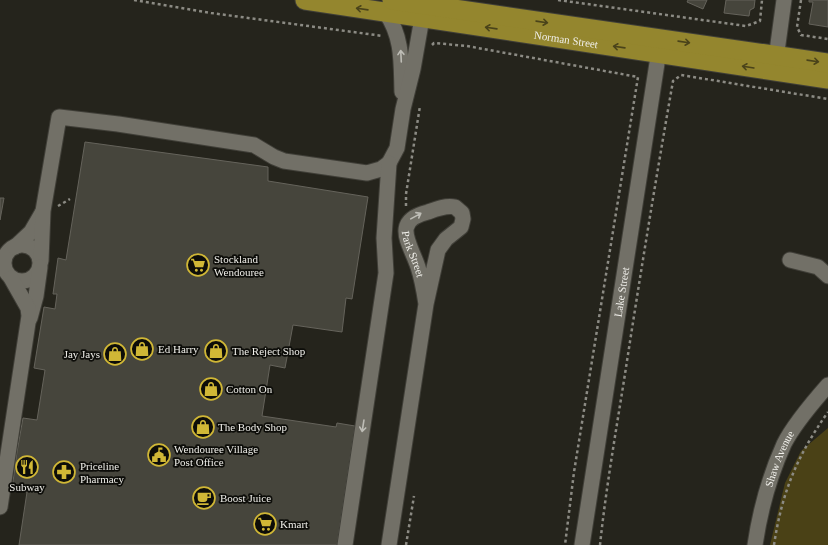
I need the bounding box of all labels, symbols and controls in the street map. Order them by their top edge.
one-way arrow [356,5,369,13]
one-way arrow [535,18,548,26]
one-way arrow [485,24,498,32]
street label: Norman Street [533,29,599,50]
one-way arrow [677,38,690,46]
one-way arrow [613,43,626,51]
one-way arrow [397,50,404,63]
one-way arrow [806,57,819,65]
one-way arrow [742,63,755,71]
one-way arrow [410,212,422,220]
street label: Park Street [400,230,427,278]
supermarket icon: Stockland Wendouree [185,252,211,278]
place label: Stockland Wendouree [214,253,264,278]
street label: Lake Street [612,266,631,318]
shop icon: Ed Harry [129,336,155,362]
shop icon: The Reject Shop [203,338,229,364]
shop icon: Jay Jays [102,341,128,367]
place label: Ed Harry [158,343,199,355]
place label: The Reject Shop [232,345,306,357]
place label: Jay Jays [64,348,100,360]
shop icon: Cotton On [198,376,224,402]
place label: Cotton On [226,383,273,395]
shop icon: The Body Shop [190,414,216,440]
one-way arrow [359,419,367,432]
place label: The Body Shop [218,421,288,433]
street label: Shaw Avenue [762,428,796,488]
public building icon: Wendouree Village Post Office [146,442,172,468]
place label: Wendouree Village Post Office [174,443,258,468]
restaurant icon: Subway [14,454,40,480]
pharmacy icon: Priceline Pharmacy [51,459,77,485]
place label: Priceline Pharmacy [80,460,124,485]
place label: Subway [9,481,45,493]
cafe icon: Boost Juice [191,485,217,511]
place label: Boost Juice [220,492,271,504]
supermarket icon: Kmart [252,511,278,537]
place label: Kmart [280,518,308,530]

